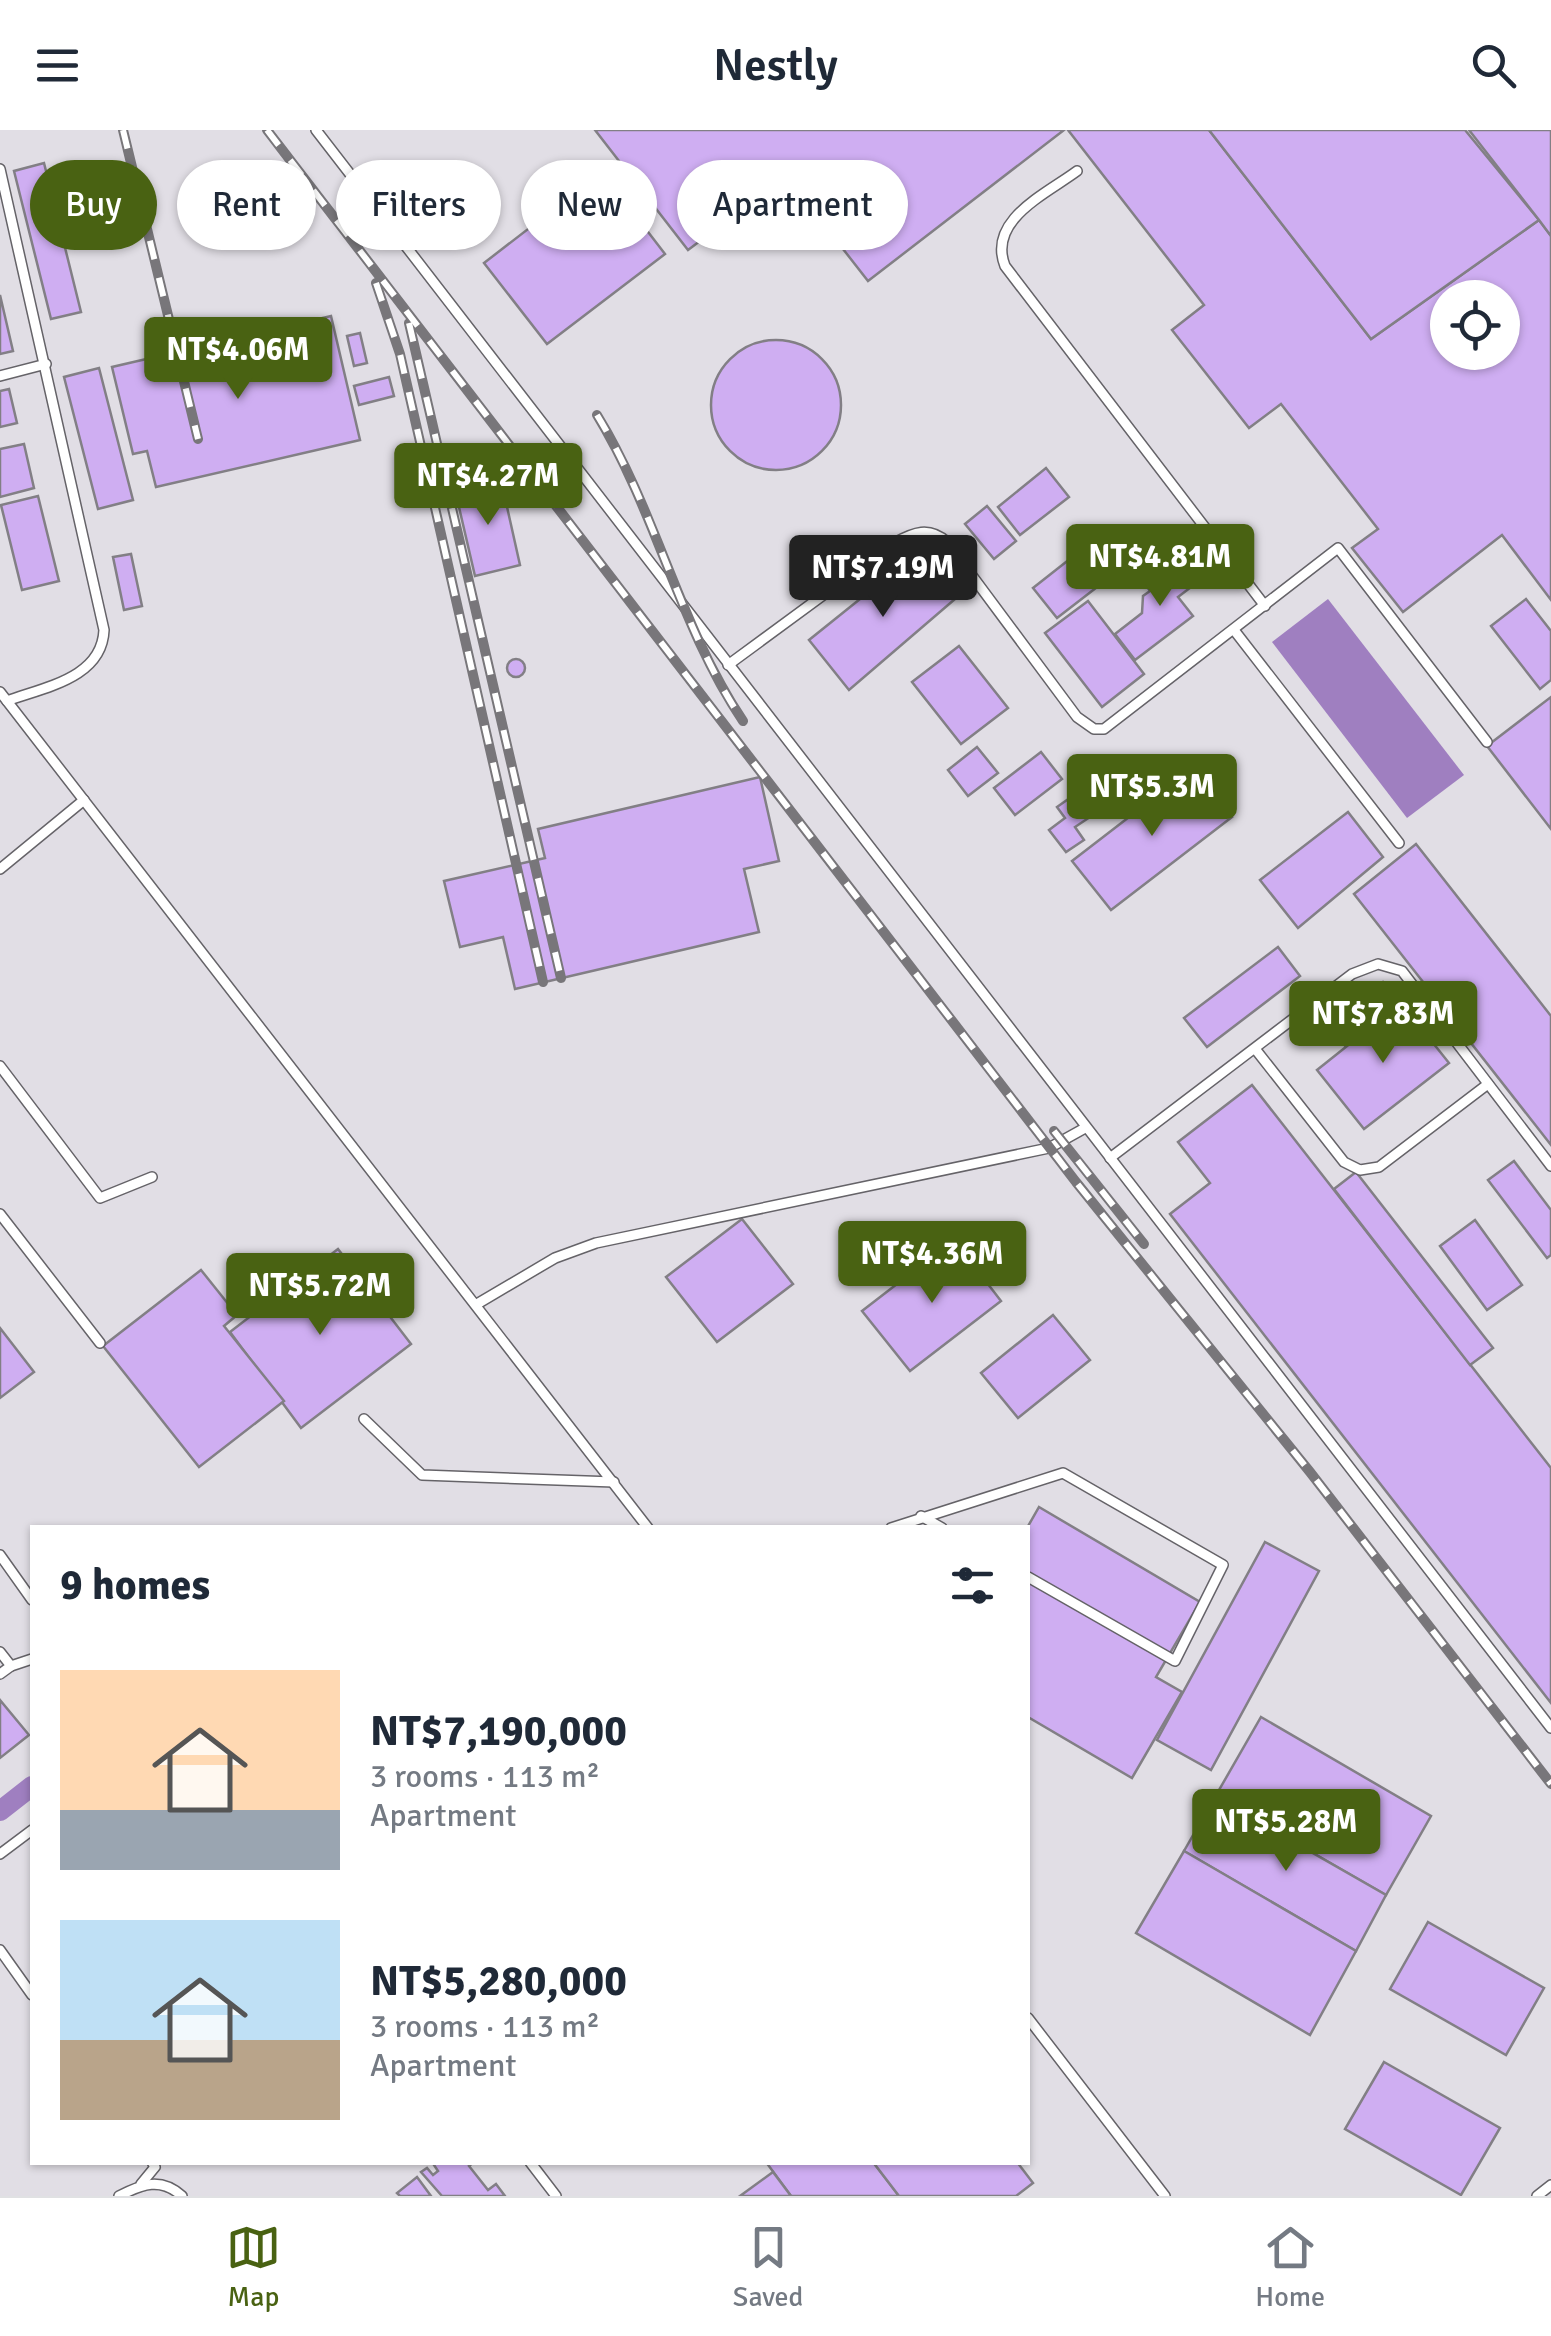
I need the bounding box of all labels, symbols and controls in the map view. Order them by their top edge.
icon: menu [30,38,85,93]
text: Nestly [713,38,838,93]
icon: search [1466,38,1521,93]
chip: Buy [30,160,157,250]
chip: Rent [177,160,316,250]
chip: Filters [336,160,501,250]
chip: New [521,160,657,250]
chip: Apartment [677,160,908,250]
map controls [1430,280,1520,370]
button: locate [1430,280,1520,370]
pin: NT$4.06M [135,317,341,402]
text: NT$4.06M [166,330,310,369]
pin: NT$4.27M [385,443,591,528]
text: NT$4.27M [416,456,560,495]
pin: NT$4.81M [1057,524,1263,609]
pin: NT$7.19M [780,535,986,620]
text: NT$4.81M [1088,537,1232,576]
text: NT$7.19M [811,548,955,587]
pin: NT$5.3M [1060,754,1244,839]
text: NT$5.3M [1089,767,1215,806]
pin: NT$7.83M [1280,981,1486,1066]
text: NT$7.83M [1311,994,1455,1033]
pin: NT$4.36M [829,1221,1035,1306]
text: NT$4.36M [860,1234,1004,1273]
pin: NT$5.72M [217,1253,423,1338]
text: NT$5.72M [248,1266,392,1305]
icon: filters [945,1558,1000,1613]
text: 9 homes [60,1560,210,1611]
text: NT$7,190,000 [370,1706,627,1757]
icon: home [140,1710,260,1830]
text: 3 rooms · 113 m² [370,1757,600,1796]
pin: NT$5.28M [1183,1789,1389,1874]
text: Apartment [370,1796,517,1835]
text: NT$5.28M [1214,1802,1358,1841]
text: NT$5,280,000 [370,1956,627,2007]
icon: home [140,1960,260,2080]
text: 3 rooms · 113 m² [370,2007,600,2046]
text: Apartment [370,2046,517,2085]
tab: Map [226,2220,281,2314]
tab: Saved [733,2220,803,2314]
tab: Home [1255,2220,1325,2314]

